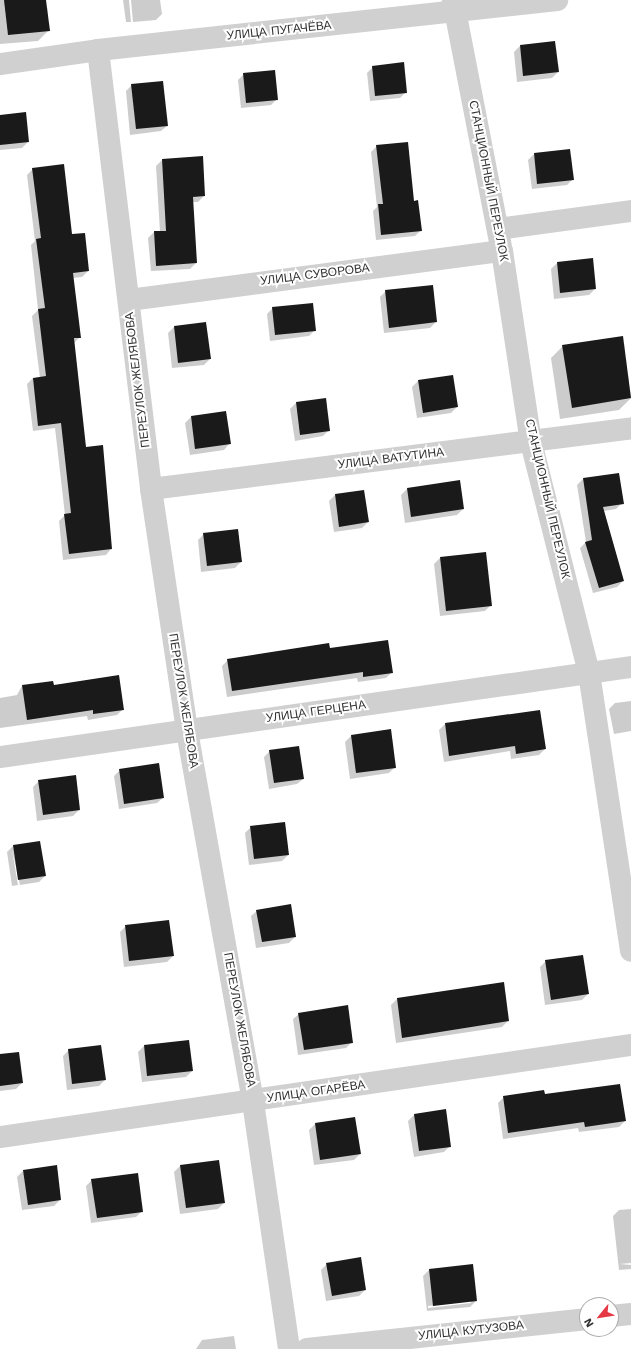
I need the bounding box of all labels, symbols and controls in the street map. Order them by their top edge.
street label: УЛИЦА ПУГАЧЁВА [226,18,332,44]
street label: СТАНЦИОННЫЙ ПЕРЕУЛОК [465,99,511,263]
street label: УЛИЦА СУВОРОВА [259,261,371,289]
street label: ПЕРЕУЛОК ЖЕЛЯБОВА [123,311,153,449]
street label: СТАНЦИОННЫЙ ПЕРЕУЛОК [522,418,572,580]
street label: УЛИЦА ВАТУТИНА [337,445,445,473]
street label: ПЕРЕУЛОК ЖЕЛЯБОВА [165,632,201,770]
street label: УЛИЦА ГЕРЦЕНА [265,698,367,726]
street label: ПЕРЕУЛОК ЖЕЛЯБОВА [220,952,258,1088]
street label: УЛИЦА ОГАРЁВА [266,1078,366,1106]
north arrow [579,1297,619,1337]
text: N [581,1316,597,1330]
street label: УЛИЦА КУТУЗОВА [417,1318,525,1344]

